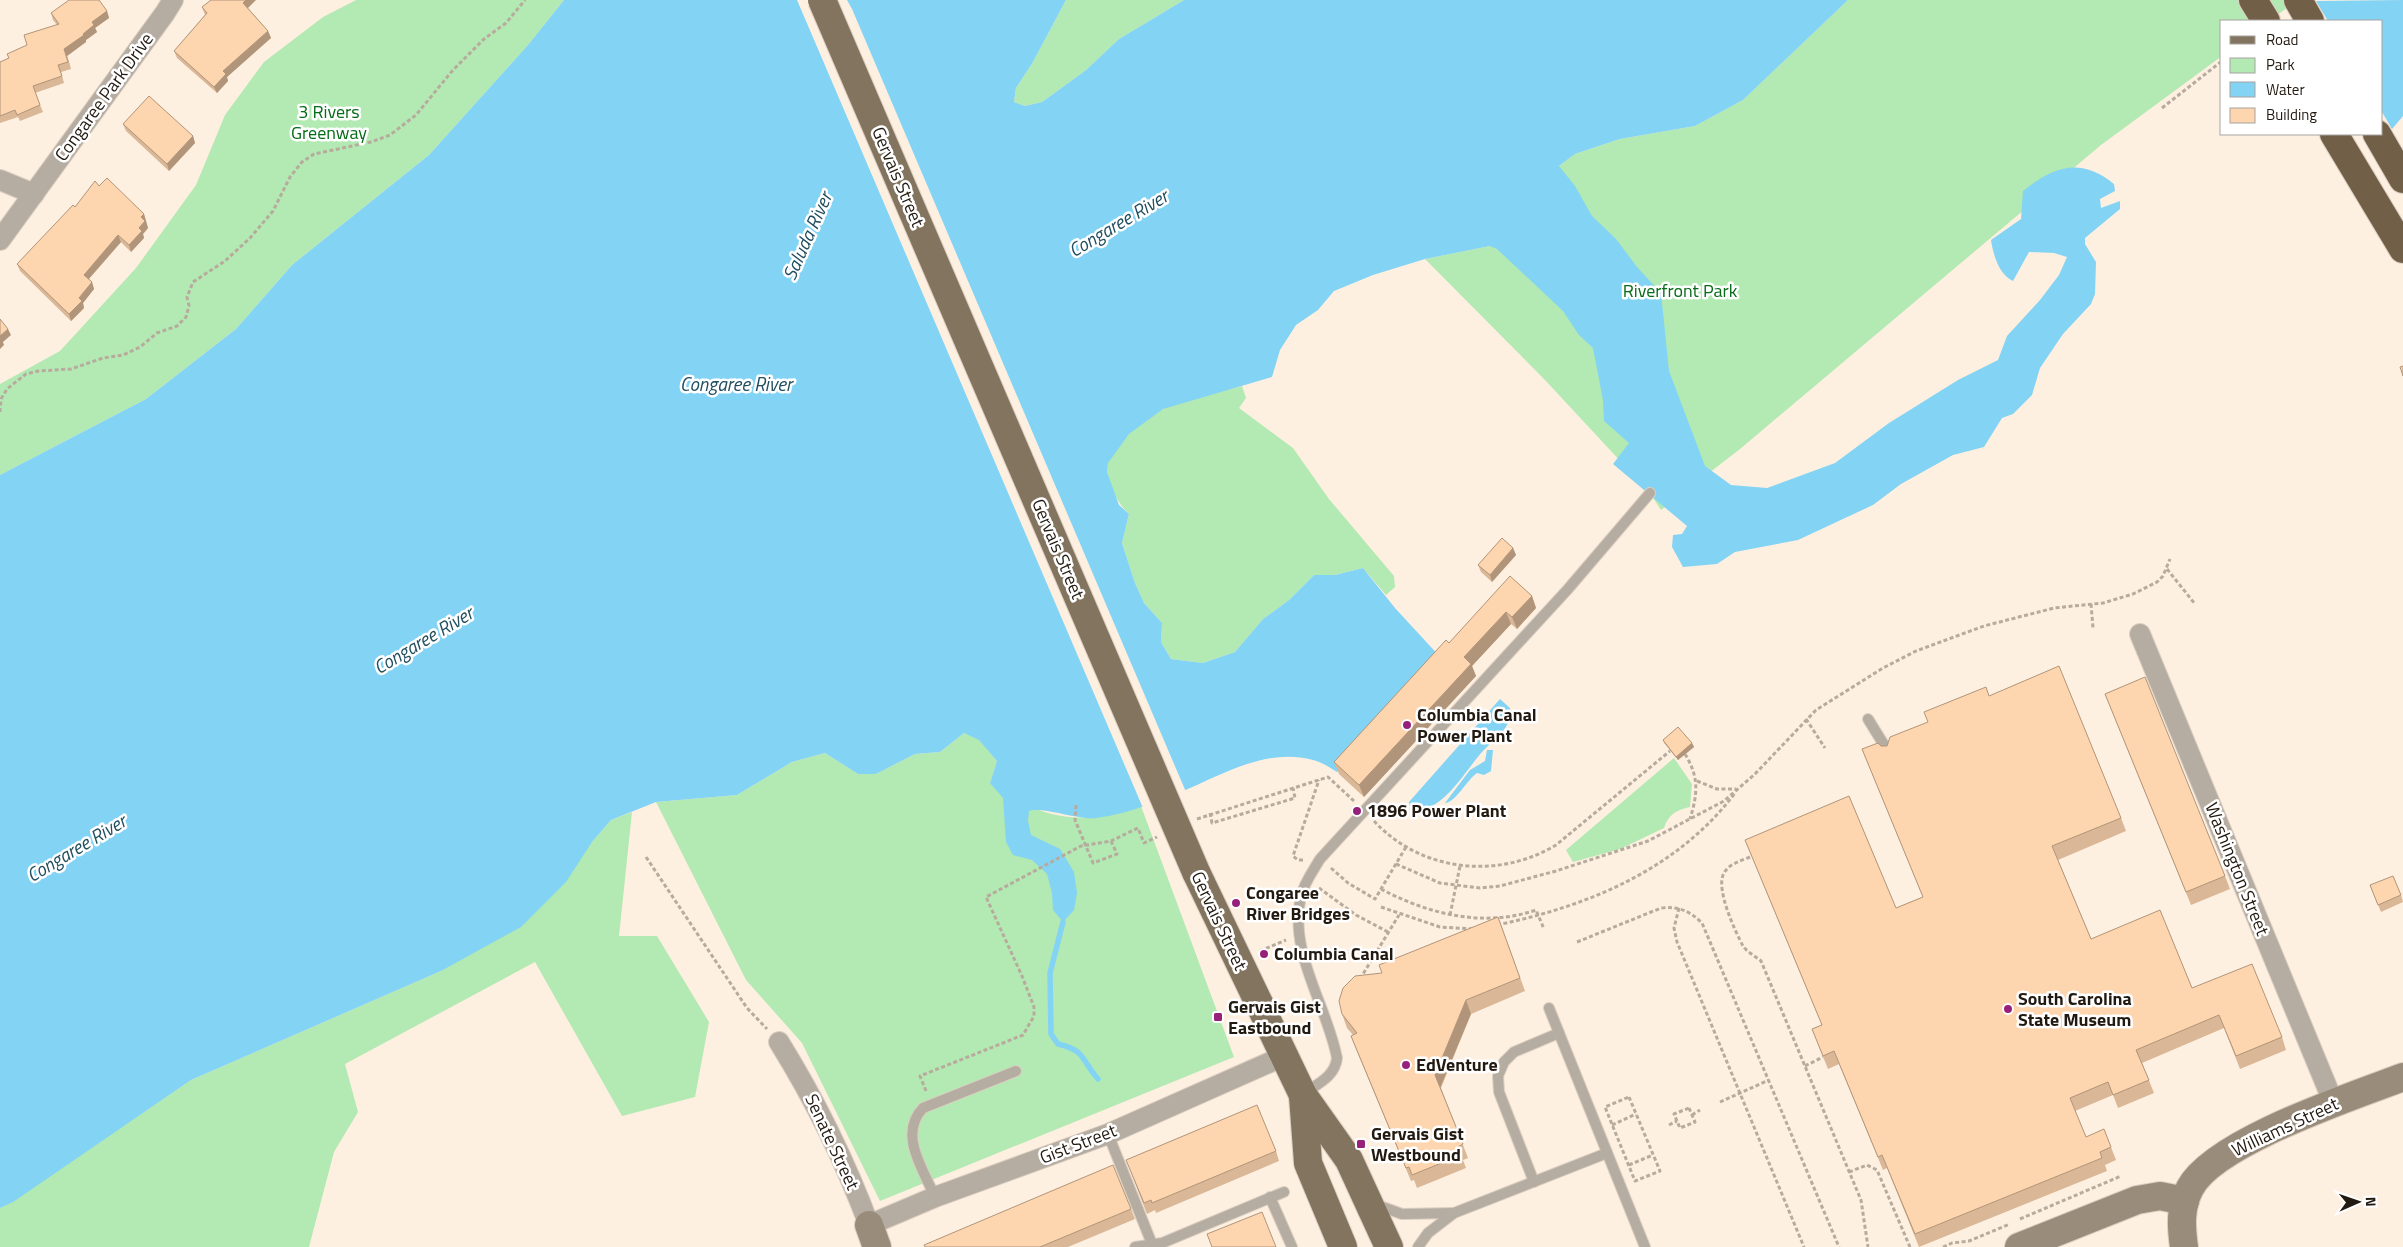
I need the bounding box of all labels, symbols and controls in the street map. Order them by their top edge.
legend [2220,20,2383,135]
street label: Congaree Park Drive [48,27,159,167]
text: Road [2266,28,2298,51]
text: Park [2266,53,2295,76]
text: Water [2266,78,2305,101]
park label: 3 Rivers Greenway [291,98,367,146]
text: Building [2266,103,2317,126]
street label: Gervais Street [865,122,932,232]
water label: Congaree River [1062,180,1175,264]
water label: Saluda River [774,185,840,284]
park label: Riverfront Park [1623,277,1738,304]
water label: Congaree River [680,369,794,398]
street label: Gervais Street [1025,494,1092,604]
water label: Congaree River [367,597,480,681]
place label: Columbia Canal Power Plant [1417,701,1537,749]
marker: Columbia Canal Power Plant [1401,719,1413,731]
place label: 1896 Power Plant [1367,797,1507,824]
street label: Washington Street [2198,798,2277,940]
water label: Congaree River [20,805,133,889]
marker: 1896 Power Plant [1351,805,1363,817]
street label: Gervais Street [1185,867,1255,975]
place label: Congaree River Bridges [1246,879,1350,927]
marker: Congaree River Bridges [1230,897,1242,909]
place label: Columbia Canal [1274,940,1394,967]
marker: Columbia Canal [1258,948,1270,960]
place label: South Carolina State Museum [2018,985,2132,1033]
place label: Gervais Gist Eastbound [1228,993,1321,1041]
marker: South Carolina State Museum [2002,1003,2014,1015]
marker: Gervais Gist Eastbound [1212,1011,1224,1023]
place label: EdVenture [1416,1051,1498,1078]
marker: EdVenture [1400,1059,1412,1071]
street label: Senate Street [798,1089,867,1195]
street label: Williams Street [2227,1090,2343,1163]
street label: Gist Street [1036,1116,1121,1170]
place label: Gervais Gist Westbound [1371,1120,1464,1168]
marker: Gervais Gist Westbound [1355,1138,1367,1150]
north arrow [2333,1177,2383,1227]
text: N [2361,1196,2382,1207]

